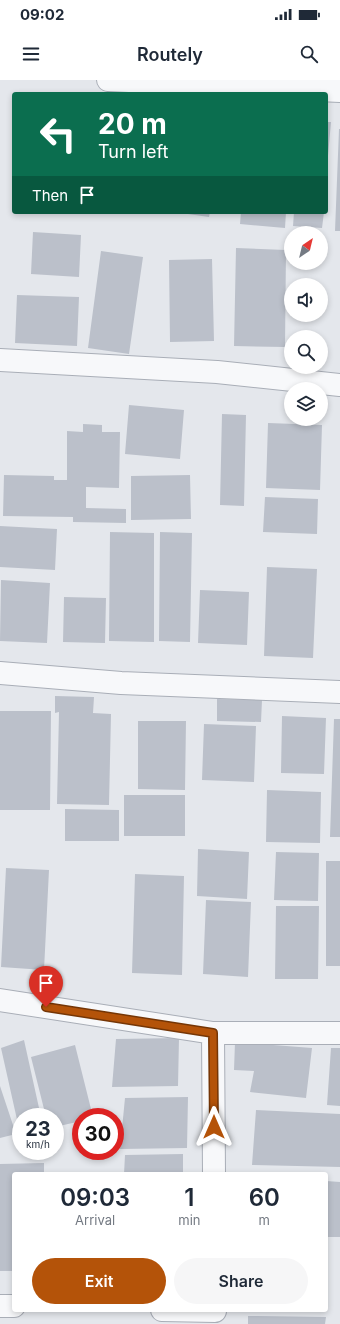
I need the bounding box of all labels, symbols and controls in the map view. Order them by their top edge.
text: 09:02 [20,5,64,24]
icon: menu [20,43,42,65]
icon: search [298,43,320,65]
text: Routely [137,44,203,65]
text: 20 m [98,107,167,141]
icon: left [32,108,84,160]
text: Turn left [98,141,168,162]
icon: arrive [76,184,98,206]
text: Then [32,186,68,205]
north arrow [284,226,328,270]
map controls [284,226,328,426]
button: sound [284,278,328,322]
button: search [284,330,328,374]
button: layers [284,382,328,426]
pin [29,966,63,1007]
icon: arrive [35,972,57,994]
position arrow [193,1106,235,1148]
speed limit sign: 30 [72,1108,124,1160]
text: 23 [25,1117,51,1141]
text: km/h [26,1138,50,1150]
text: 09:03 [60,1183,130,1212]
text: 1 [184,1183,194,1212]
text: 60 [249,1183,280,1212]
text: Arrival [75,1212,115,1228]
text: min [178,1212,200,1228]
text: m [259,1212,270,1228]
button: Exit [32,1258,166,1304]
button: Share [174,1258,308,1304]

